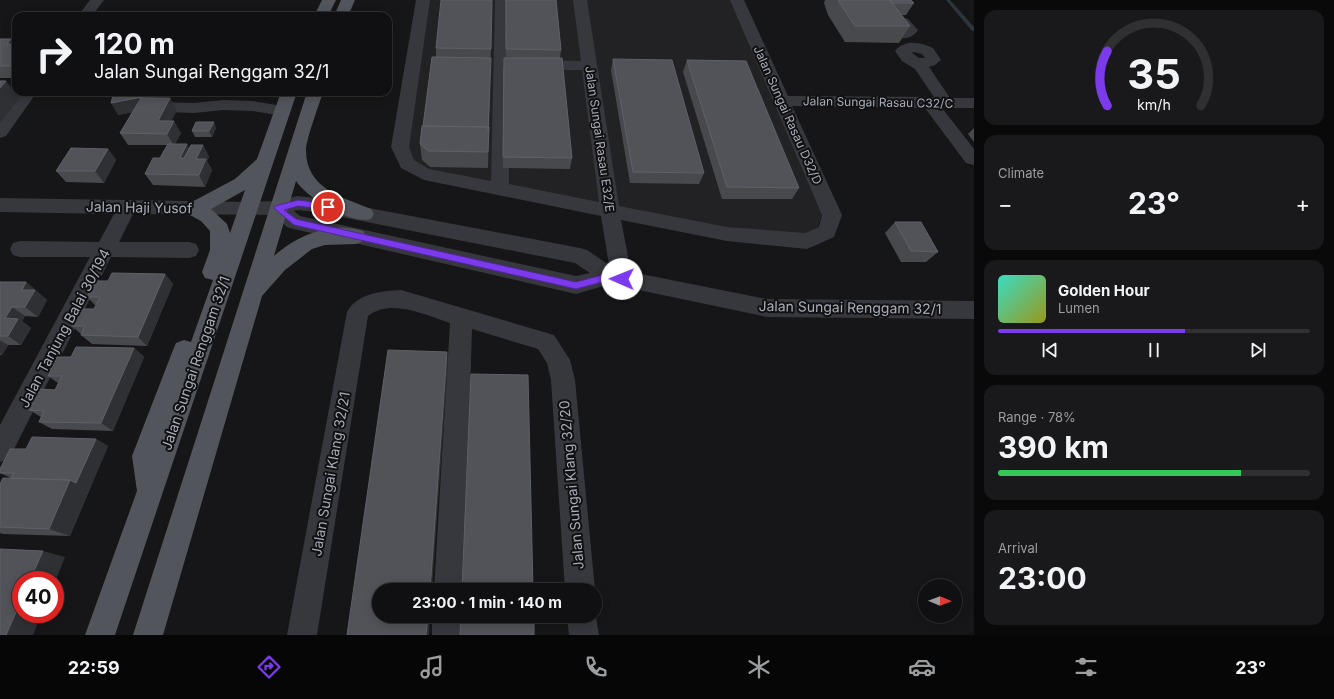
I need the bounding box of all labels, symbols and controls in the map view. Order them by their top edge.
text: 120 m [94,27,175,61]
icon: right [28,28,80,80]
street label: Jalan Sungai Rasau D32/D [751,43,825,187]
text: 35 [1127,48,1181,98]
text: Jalan Sungai Renggam 32/1 [94,61,329,82]
street label: Jalan Sungai Rasau E32/E [582,65,618,213]
street label: Jalan Sungai Rasau C32/C [803,93,954,111]
text: km/h [1137,95,1171,112]
text: Climate [998,165,1044,181]
text: 23° [1128,185,1180,221]
pin [311,190,345,224]
text: − [998,191,1013,217]
text: + [1295,191,1310,217]
icon: arrive [317,196,339,218]
street label: Jalan Haji Yusof [86,198,192,216]
street label: Jalan Tanjung Balai 30/194 [15,246,113,410]
position arrow [601,258,643,300]
street label: Jalan Sungai Renggam 32/1 [157,274,233,452]
text: Golden Hour [1058,281,1150,300]
street label: Jalan Sungai Renggam 32/1 [758,297,942,317]
text: Lumen [1058,300,1100,316]
icon: previous [1039,339,1061,361]
icon: pause [1143,339,1165,361]
icon: next [1247,339,1269,361]
street label: Jalan Sungai Klang 32/21 [307,391,353,557]
street label: Jalan Sungai Klang 32/20 [555,400,587,570]
text: Range · 78% [998,409,1076,425]
text: 390 km [998,429,1109,465]
text: Arrival [998,540,1038,556]
text: 23:00 [998,560,1087,596]
speed limit sign: 40 [12,571,64,623]
north arrow [918,579,962,623]
map controls [918,579,962,623]
text: 23:00 · 1 min · 140 m [412,593,562,612]
icon: directions [255,653,283,681]
icon: music [418,653,446,681]
icon: phone [582,653,610,681]
icon: climate [745,653,773,681]
icon: car [908,653,936,681]
icon: filters [1072,653,1100,681]
text: 22:59 [68,657,120,678]
text: 23° [1235,657,1266,678]

